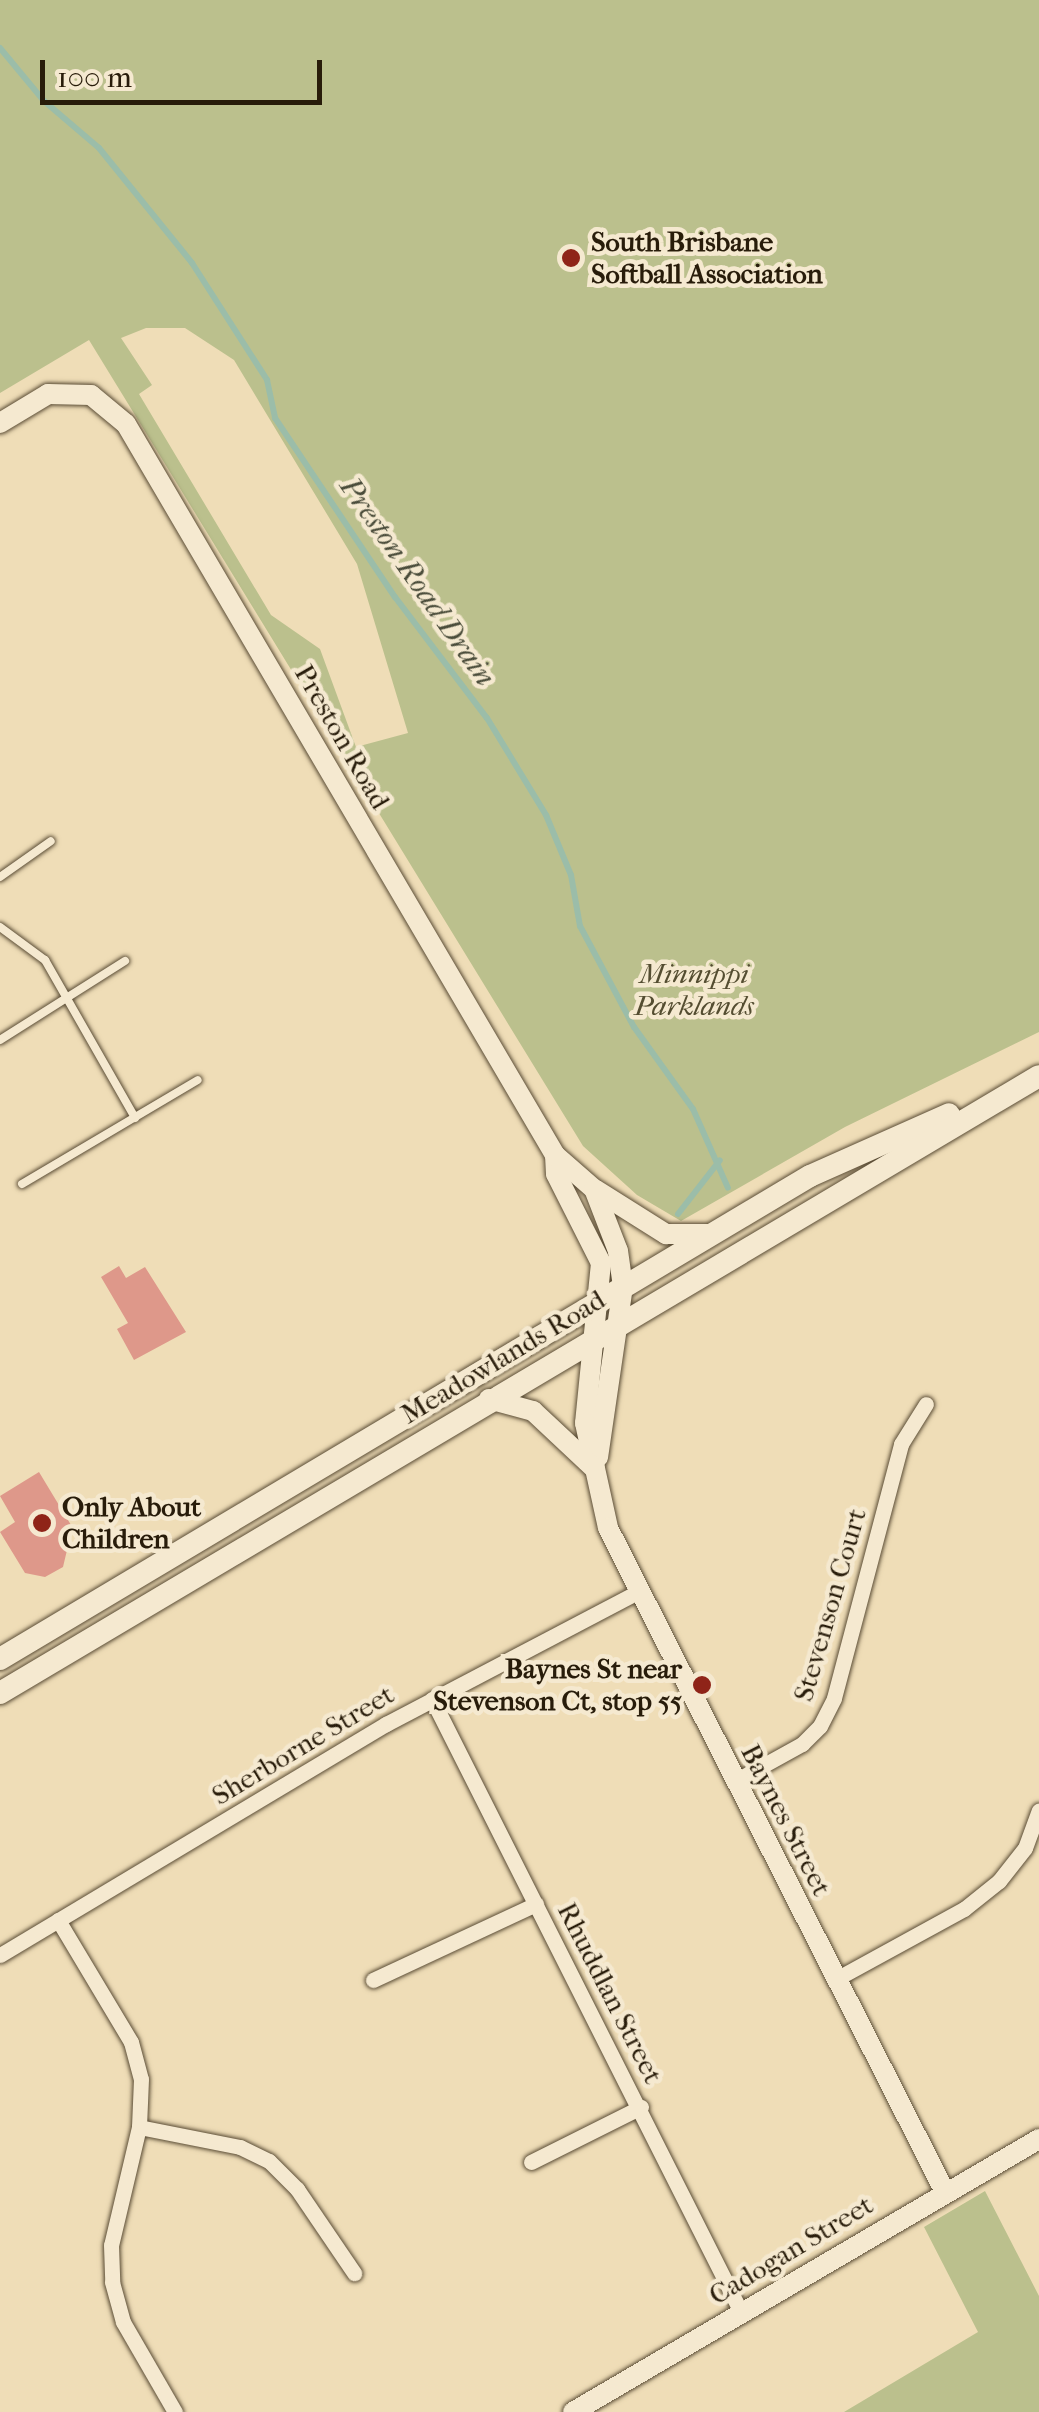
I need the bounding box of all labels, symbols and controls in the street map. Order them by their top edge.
scale bar [45,40,328,102]
text: 100 m [57,60,132,95]
place label: South Brisbane Softball Association [591,225,823,291]
marker: South Brisbane Softball Association [560,247,582,269]
water label: Preston Road Drain [331,470,503,694]
street label: Preston Road [287,659,397,815]
park label: Minnippi Parklands [634,957,754,1023]
street label: Meadowlands Road [395,1283,611,1431]
place label: Only About Children [62,1490,201,1556]
street label: Stevenson Court [786,1505,874,1705]
marker: Only About Children [31,1512,53,1534]
place label: Baynes St near Stevenson Ct, stop 55 [433,1652,682,1718]
marker: Baynes St near Stevenson Ct, stop 55 [691,1674,713,1696]
street label: Sherborne Street [206,1677,400,1813]
street label: Baynes Street [733,1739,839,1901]
street label: Rhuddlan Street [550,1897,670,2089]
street label: Cadogan Street [703,2188,879,2312]

